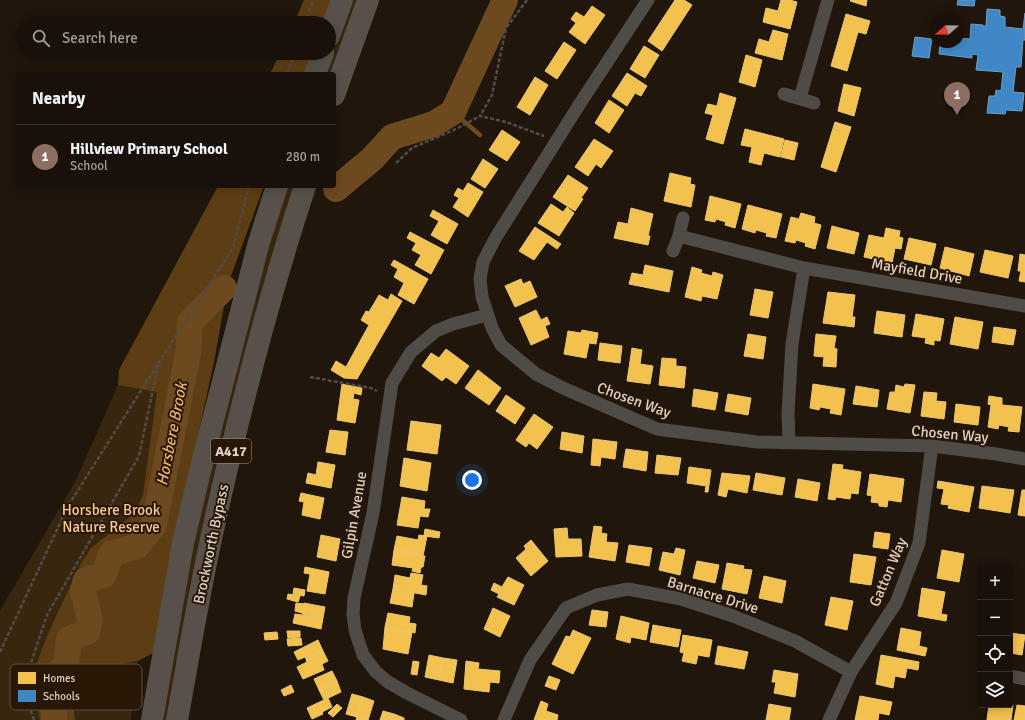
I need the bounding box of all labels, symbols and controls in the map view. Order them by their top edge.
north arrow [929,12,965,48]
search box [16,16,336,60]
icon: search [30,27,52,49]
text: Search here [62,29,138,47]
pin: 1 [944,82,970,115]
text: Nearby [32,88,85,109]
text: Hillview Primary School [70,140,228,158]
text: 1 [41,149,49,165]
text: 280 m [286,149,320,165]
text: School [70,158,108,174]
street label: Mayfield Drive [870,254,964,288]
street label: Chosen Way [595,378,673,422]
water label: Horsbere Brook [152,379,192,488]
street label: Chosen Way [911,422,989,446]
road number: A417 [211,439,251,463]
street label: Gilpin Avenue [337,470,371,560]
your location [462,470,482,490]
street label: Brockworth Bypass [190,482,233,606]
park label: Horsbere Brook Nature Reserve [62,501,161,536]
street label: Gatton Way [865,535,911,609]
map controls [977,564,1013,708]
button: + [977,564,1013,600]
street label: Barnacre Drive [665,573,761,617]
button: − [977,600,1013,636]
button: locate [977,636,1013,672]
legend [10,664,142,710]
text: Homes [43,672,75,685]
button: layers [977,672,1013,708]
text: Schools [43,690,80,703]

